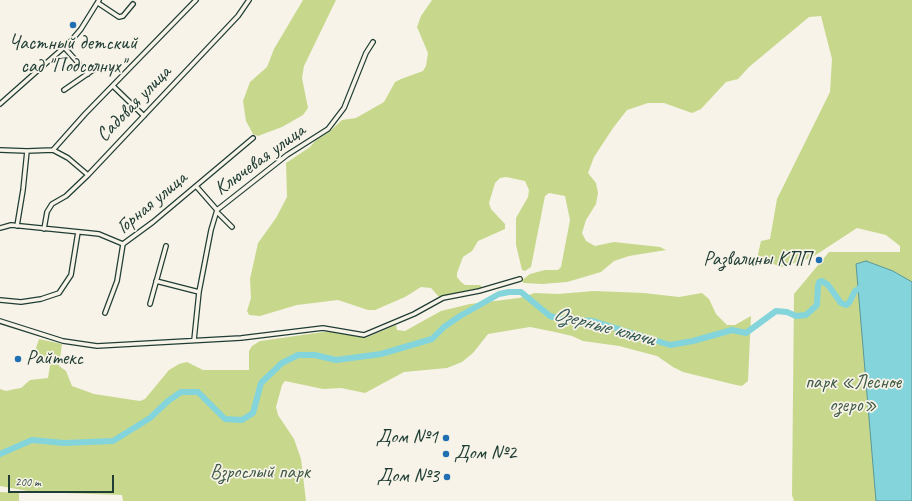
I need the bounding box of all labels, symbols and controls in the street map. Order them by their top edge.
marker: Частный детский сад "Подсолнух" [68,20,78,30]
place label: Частный детский сад "Подсолнух" [9,32,137,79]
street label: Садовая улица [92,61,176,147]
street label: Ключевая улица [210,119,310,201]
street label: Горная улица [112,167,192,239]
place label: Развалины КПП [703,248,811,272]
marker: Развалины КПП [814,255,824,265]
water label: Озерные ключи [551,301,657,353]
place label: Райтекс [26,347,83,371]
marker: Райтекс [13,354,23,364]
park label: парк «Лесное озеро» [805,371,901,418]
place label: Дом №1 [376,426,438,450]
marker: Дом №1 [441,433,451,443]
place label: Дом №2 [454,442,516,466]
marker: Дом №2 [441,449,451,459]
park label: Взрослый парк [210,461,310,485]
place label: Дом №3 [377,465,439,489]
scale bar [10,467,116,493]
marker: Дом №3 [442,472,452,482]
text: 200 m [15,474,41,490]

